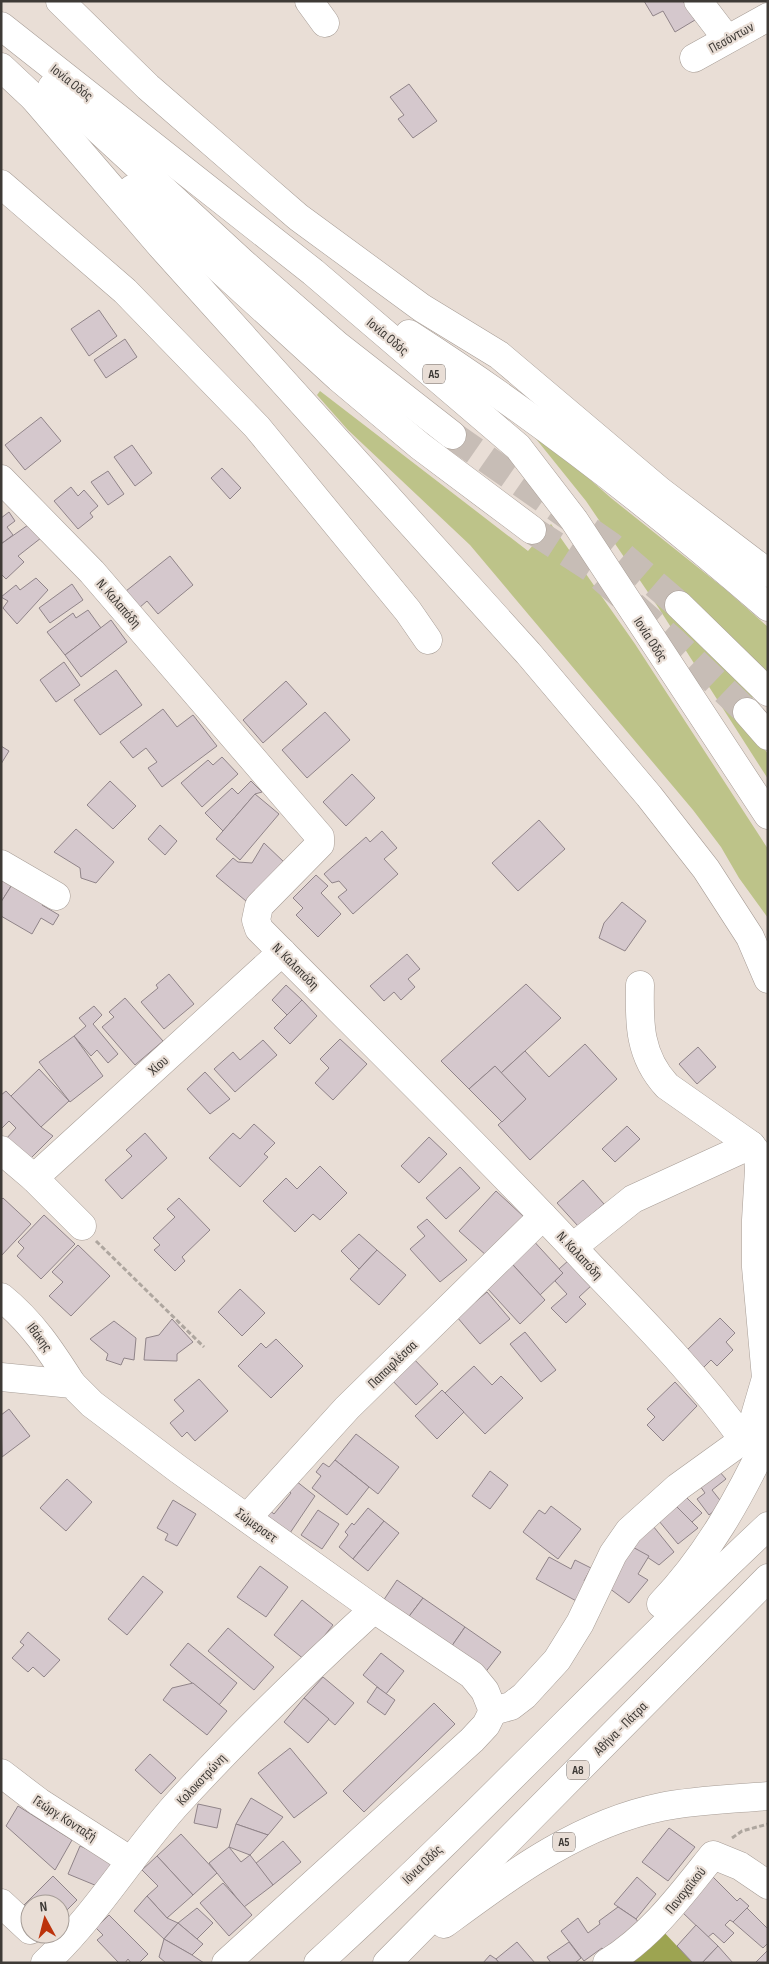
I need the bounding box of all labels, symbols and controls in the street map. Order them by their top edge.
street label: Πεσόντων [706,18,757,57]
street label: Ιονία Οδός [47,60,96,104]
street label: Ιονία Οδός [363,314,412,359]
road number: Α5 [423,364,445,384]
street label: Ν. Καλαπόδη [93,575,145,631]
street label: Ιονία Οδός [630,614,671,665]
street label: Ν. Καλαπόδη [269,939,323,993]
street label: Χίου [144,1052,172,1079]
street label: Ν. Καλαπόδη [553,1228,606,1283]
street label: Ιθάκης [23,1319,56,1355]
street label: Παπαφλέσσα [364,1337,421,1392]
street label: Σώμερσετ [233,1505,281,1547]
street label: Αθήνα - Πάτρα [589,1698,651,1759]
street label: Κολοκοτρώνη [173,1750,230,1809]
road number: Α8 [567,1760,589,1780]
street label: Γεώργ. Κονταξή [30,1792,100,1845]
road number: Α5 [553,1832,575,1851]
street label: Ιόνια Οδός [399,1841,446,1888]
street label: Παναχαϊκού [661,1863,710,1917]
north arrow [20,1894,70,1944]
text: N [39,1898,48,1915]

